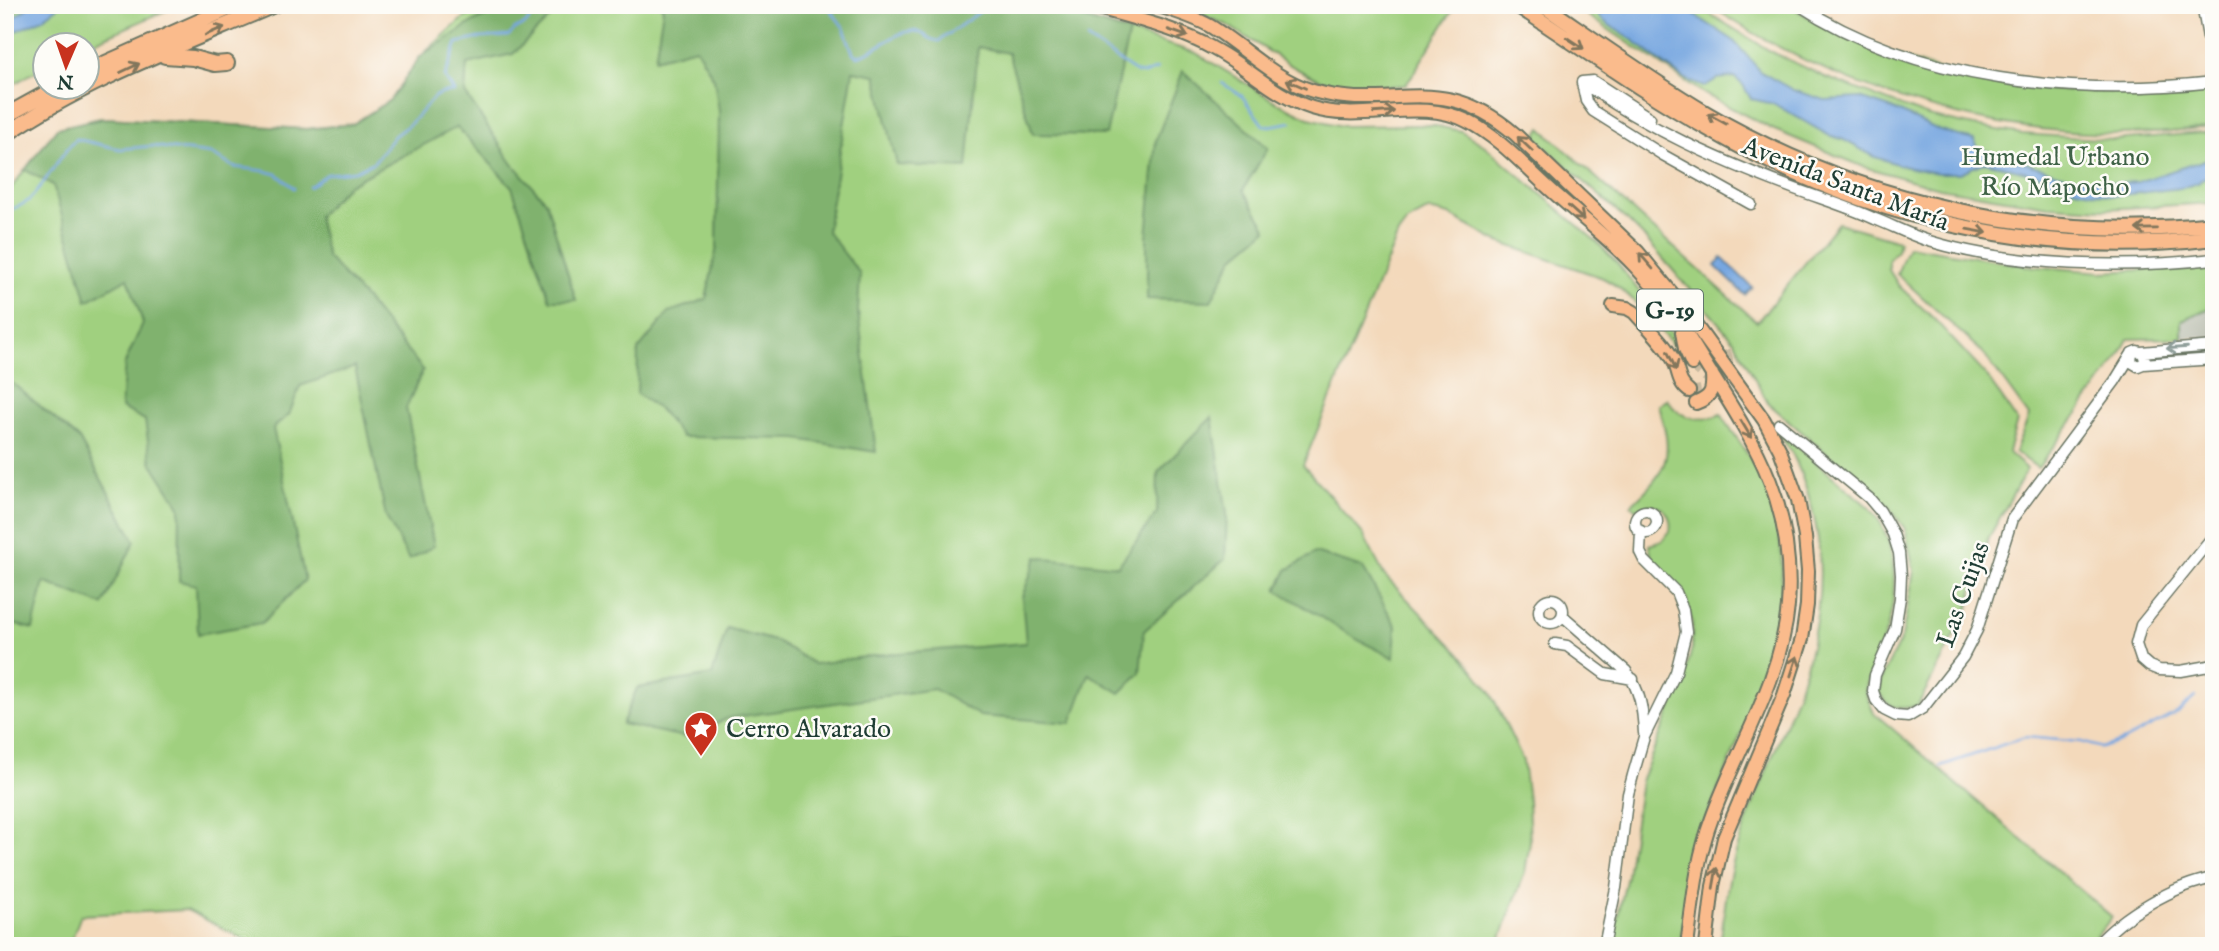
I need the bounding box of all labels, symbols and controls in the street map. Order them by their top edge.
one-way arrow [204,24,226,37]
one-way arrow [1166,28,1188,40]
north arrow [32,32,102,102]
one-way arrow [1564,36,1584,50]
one-way arrow [119,61,140,74]
text: N [56,69,75,93]
one-way arrow [1286,77,1307,90]
one-way arrow [1372,105,1395,118]
one-way arrow [1707,112,1728,125]
street label: Avenida Santa María [1736,129,1955,239]
one-way arrow [1517,135,1534,152]
park label: Humedal Urbano Río Mapocho [1960,141,2150,204]
one-way arrow [1567,205,1585,221]
one-way arrow [2134,222,2157,235]
one-way arrow [1965,225,1988,238]
one-way arrow [1638,252,1654,270]
road number: G-19 [1637,290,1703,330]
one-way arrow [2167,342,2189,355]
one-way arrow [1665,350,1679,371]
one-way arrow [1739,418,1753,438]
street label: Las Cuijas [1929,537,1998,652]
one-way arrow [1789,655,1802,677]
place icon: Cerro Alvarado [682,709,720,758]
place label: Cerro Alvarado [726,713,891,746]
one-way arrow [1709,867,1722,890]

